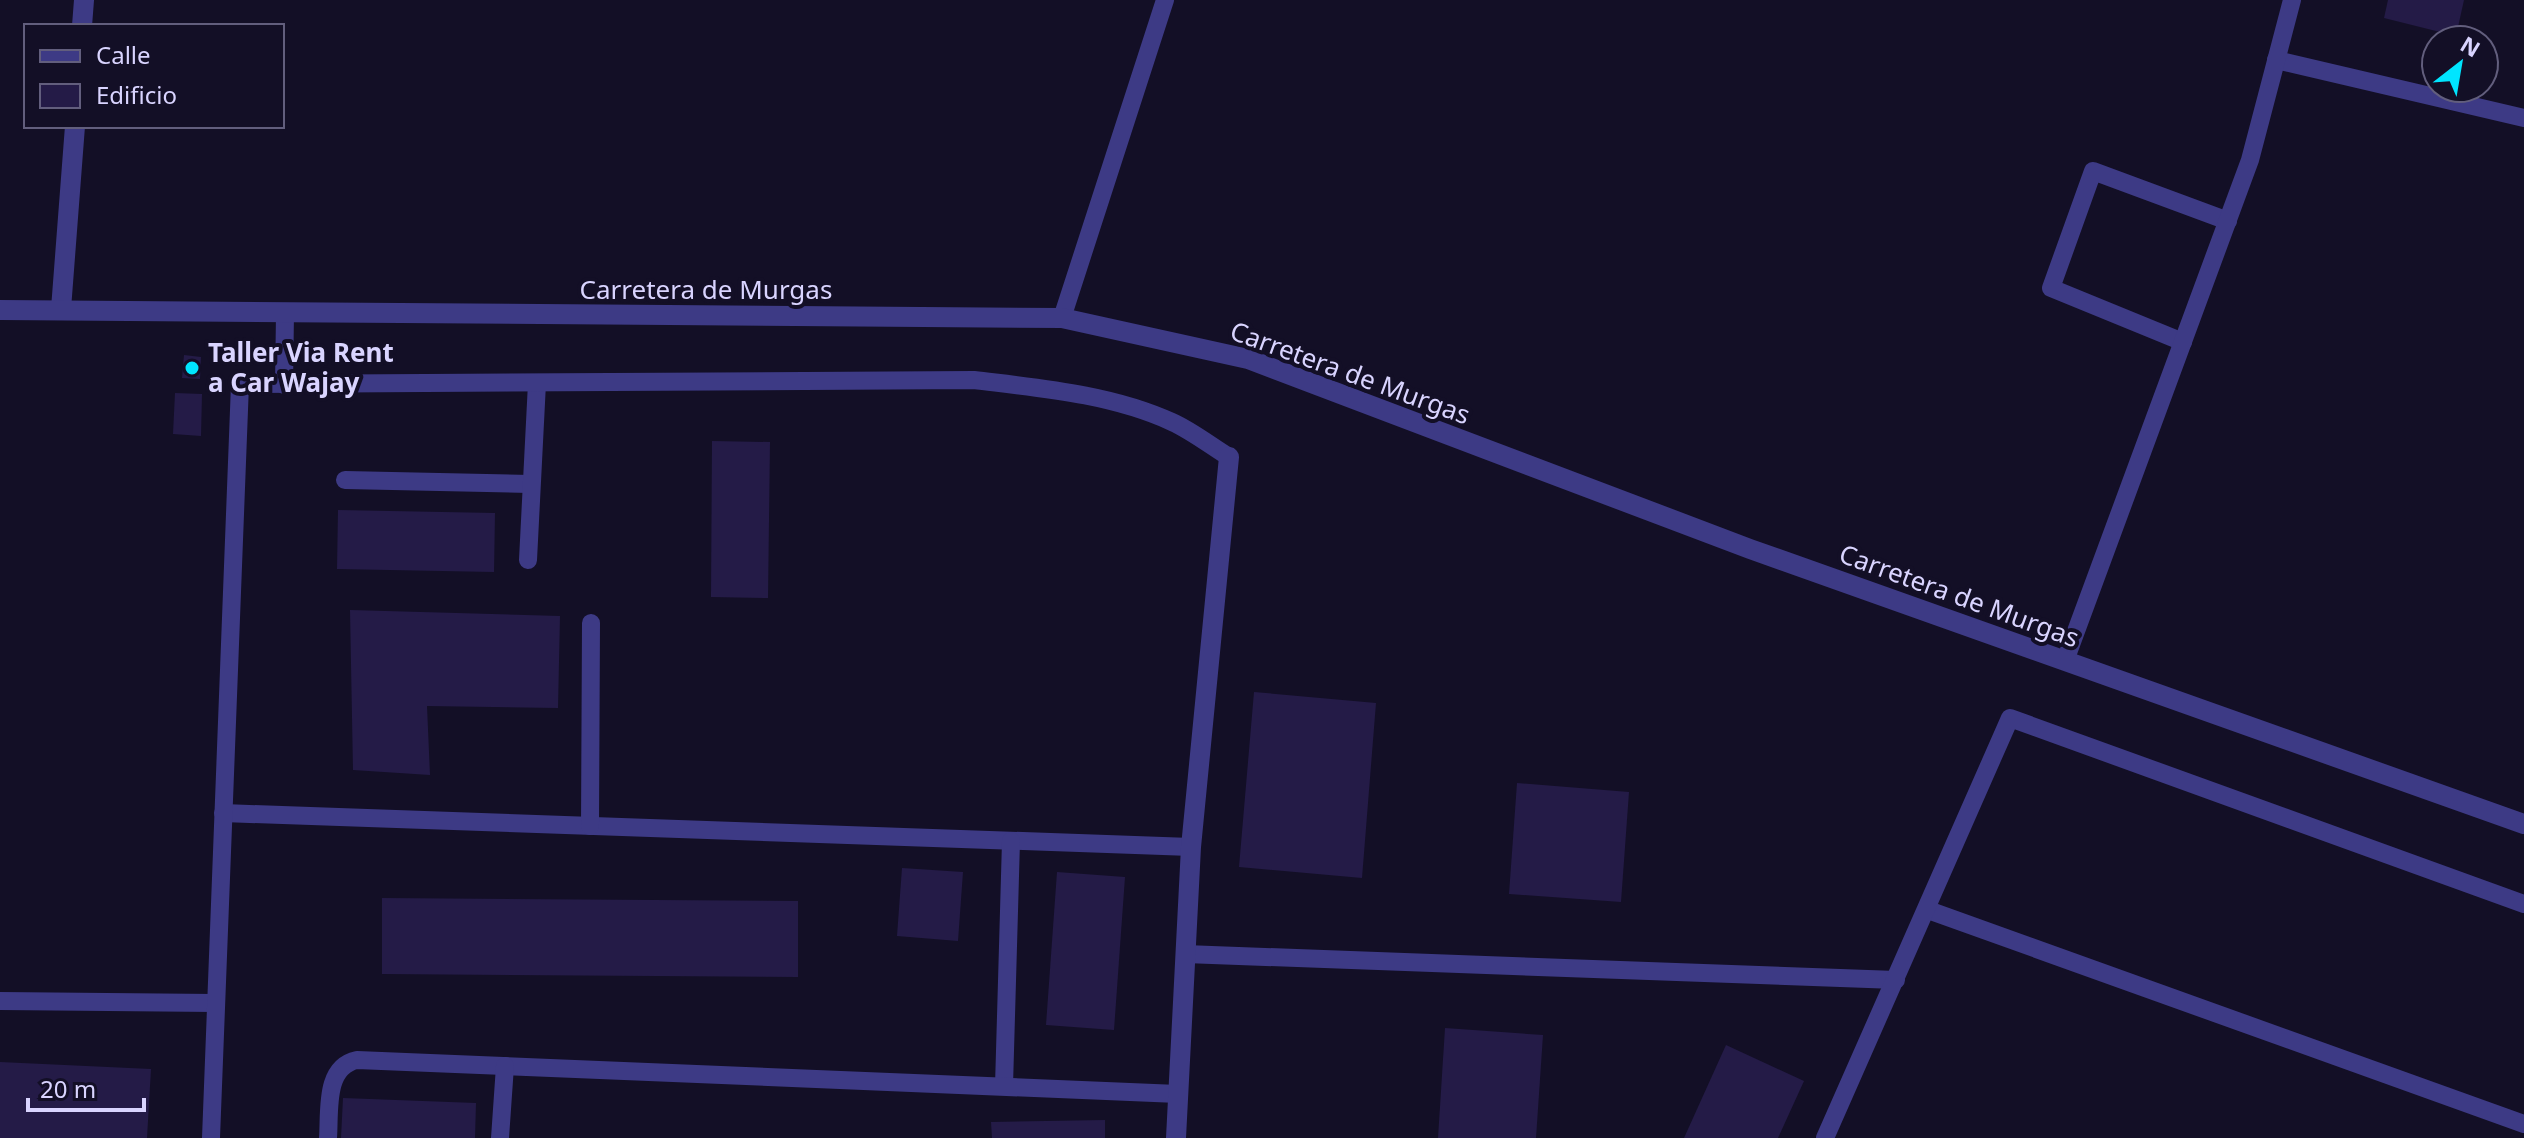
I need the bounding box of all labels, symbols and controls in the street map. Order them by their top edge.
legend [24,24,284,128]
north arrow [2420,24,2500,104]
text: N [2455,29,2486,63]
text: Calle [96,38,151,71]
text: Edificio [96,78,177,111]
street label: Carretera de Murgas [580,271,832,307]
street label: Carretera de Murgas [1225,312,1475,432]
place label: Taller Via Rent a Car Wajay [208,334,394,400]
marker: Taller Via Rent a Car Wajay [183,359,201,377]
street label: Carretera de Murgas [1834,535,2084,655]
scale bar [28,1062,144,1112]
text: 20 m [40,1072,96,1105]

